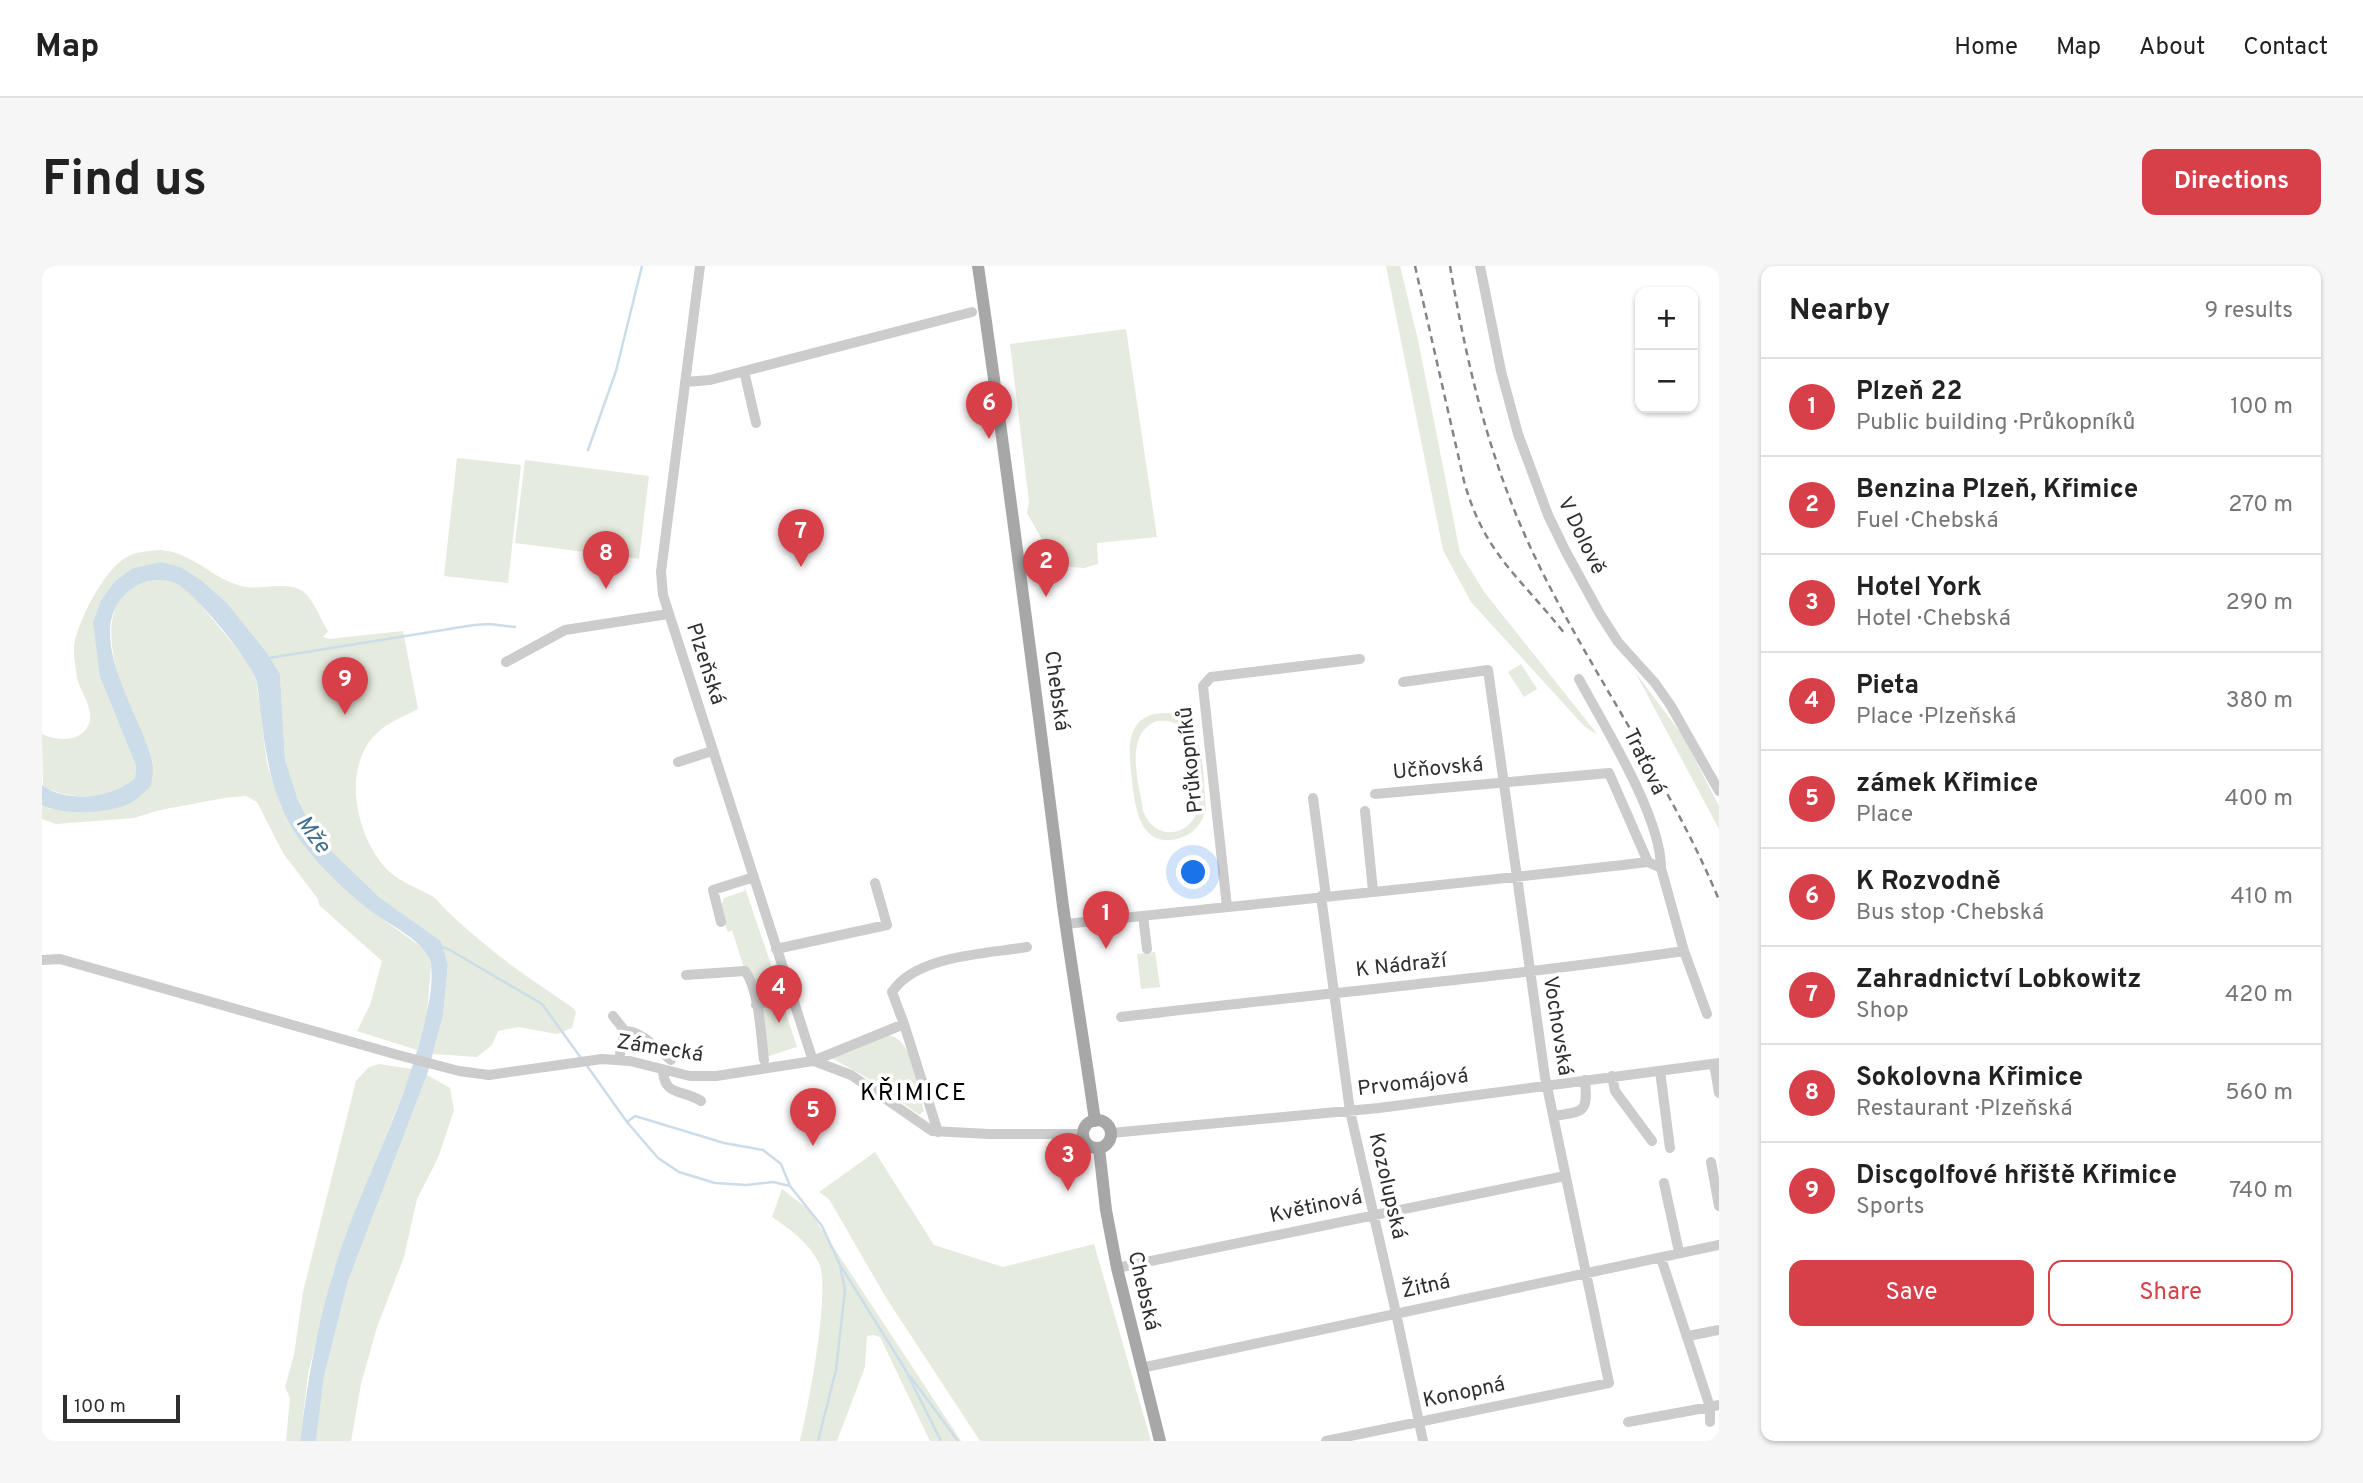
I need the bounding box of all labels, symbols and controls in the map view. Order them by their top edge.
text: Map [35,27,99,69]
text: Home [1954,33,2018,63]
text: Map [2056,33,2101,63]
text: About [2139,33,2205,63]
text: Contact [2243,33,2328,63]
button: Directions [2142,149,2321,215]
text: Find us [42,151,207,213]
map controls [1635,287,1698,413]
button: + [1635,287,1698,350]
text: Nearby [1789,293,1890,330]
text: 9 results [2205,297,2293,326]
button: − [1635,350,1698,413]
text: Plzeň 22 [1856,376,1962,409]
pin: 6 [966,381,1012,439]
text: 1 [1807,393,1817,422]
text: 100 m [2230,393,2293,422]
text: Public building · Průkopníků [1856,409,2135,438]
text: Benzina Plzeň, Křimice [1856,474,2138,507]
text: 2 [1805,491,1819,520]
text: 270 m [2228,491,2293,520]
street label: V Dolově [1551,493,1611,579]
text: Fuel · Chebská [1856,507,1999,536]
pin: 7 [778,509,824,567]
pin: 8 [583,531,629,589]
pin: 2 [1023,539,1069,597]
text: Hotel York [1856,572,1982,605]
text: 3 [1805,589,1819,618]
text: 290 m [2226,589,2293,618]
text: Hotel · Chebská [1856,605,2011,634]
street label: Plzeňská [679,620,731,708]
street label: Chebská [1037,649,1075,733]
pin: 9 [322,657,368,715]
text: Pieta [1856,670,1919,703]
text: 4 [1805,687,1819,716]
text: 380 m [2226,687,2293,716]
text: Place · Plzeňská [1856,703,2016,732]
street label: Průkopníků [1172,705,1210,815]
street label: Traťová [1616,724,1672,800]
street label: Učňovská [1392,752,1484,786]
text: zámek Křimice [1856,768,2038,801]
text: 5 [1805,785,1819,814]
text: 400 m [2224,785,2293,814]
text: Place [1856,801,1913,830]
water label: Mže [288,810,336,861]
your location [1176,855,1210,889]
text: K Rozvodně [1856,866,2001,899]
text: 6 [1805,883,1819,912]
text: 410 m [2230,883,2293,912]
pin: 1 [1083,891,1129,949]
text: Bus stop · Chebská [1856,899,2044,928]
street label: K Nádraží [1354,948,1449,984]
text: Zahradnictví Lobkowitz [1856,964,2141,997]
pin: 4 [756,965,802,1023]
street label: Vochovská [1536,974,1578,1078]
text: 7 [1806,981,1818,1010]
text: 420 m [2225,981,2293,1010]
text: Shop [1856,997,1909,1026]
street label: Zámecká [615,1029,705,1069]
text: Sokolovna Křimice [1856,1062,2083,1095]
street label: Prvomájová [1356,1063,1470,1103]
district label: KŘIMICE [860,1077,968,1109]
text: 8 [1805,1079,1819,1108]
text: 560 m [2225,1079,2293,1108]
pin: 5 [790,1088,836,1146]
text: Restaurant · Plzeňská [1856,1095,2073,1124]
street label: Kozolupská [1362,1130,1412,1242]
pin: 3 [1045,1133,1091,1191]
text: Discgolfové hřiště Křimice [1856,1160,2177,1193]
text: 9 [1805,1177,1819,1206]
text: 740 m [2229,1177,2293,1206]
street label: Květinová [1267,1184,1365,1230]
text: Sports [1856,1193,1924,1222]
street label: Chebská [1121,1249,1165,1333]
button: Save [1789,1260,2034,1326]
button: Share [2048,1260,2293,1326]
street label: Žitná [1399,1268,1453,1305]
street label: Konopná [1420,1371,1508,1415]
scale bar [63,1392,180,1424]
text: 100 m [74,1395,126,1419]

